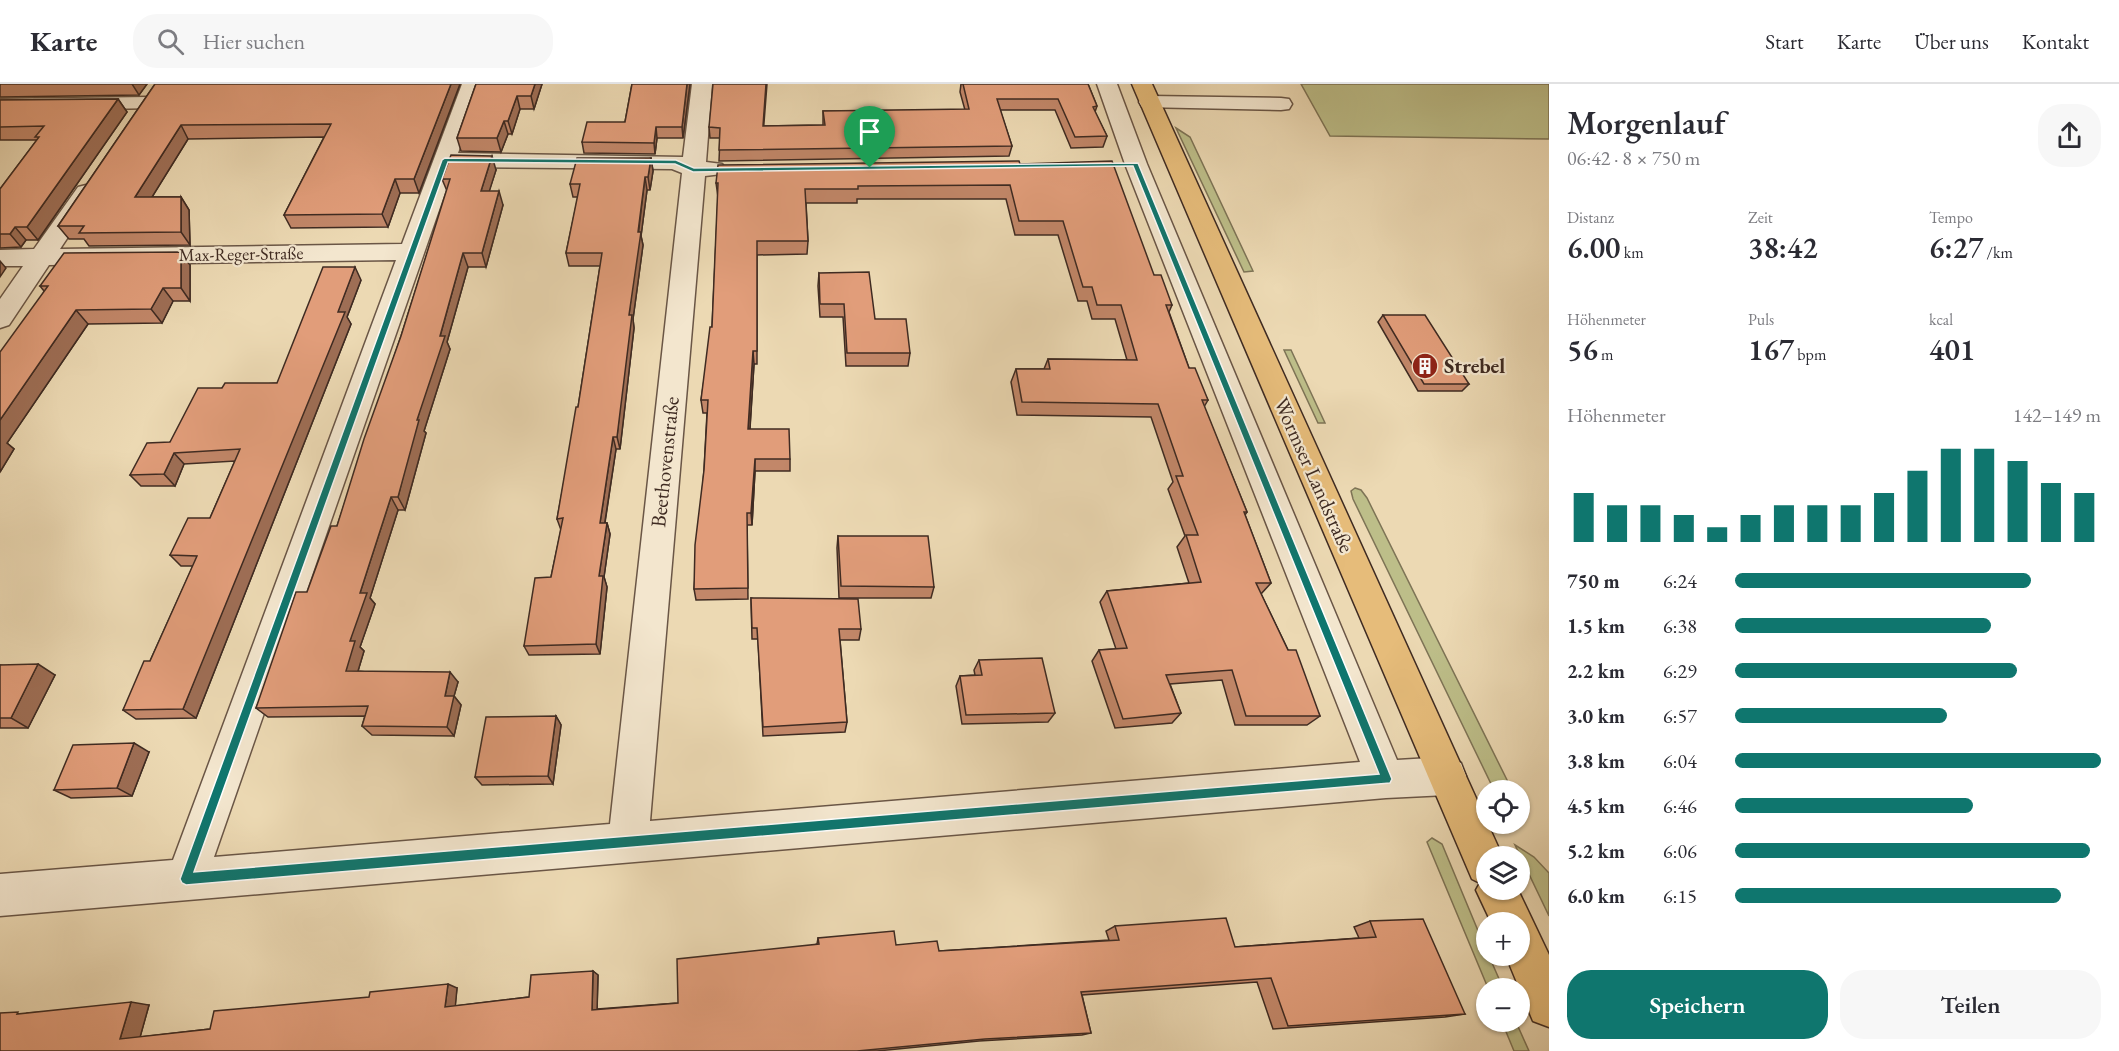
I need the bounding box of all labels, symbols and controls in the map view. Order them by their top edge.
search box [133,14,553,68]
text: Karte [30,23,97,59]
icon: search [154,25,187,58]
text: Hier suchen [202,27,305,56]
text: Start [1765,28,1804,55]
text: Karte [1837,28,1881,55]
text: Über uns [1914,28,1989,55]
text: Kontakt [2022,28,2089,55]
text: Morgenlauf [1567,101,1725,144]
button: share [2038,104,2101,167]
pin [844,106,895,168]
icon: arrive [853,115,886,148]
text: 06:42 · 8 × 750 m [1567,145,1700,171]
text: Distanz [1567,207,1614,228]
text: Zeit [1748,207,1773,228]
text: Tempo [1929,207,1973,228]
text: 6.00 [1567,228,1620,267]
text: 38:42 [1748,228,1818,267]
text: 6:27 [1929,228,1983,267]
street label: Max-Reger-Straße [178,241,304,266]
text: km [1620,242,1644,263]
text: /km [1983,242,2013,263]
text: Höhenmeter [1567,309,1646,330]
text: Puls [1748,309,1774,330]
text: kcal [1929,309,1953,330]
text: 56 [1567,330,1598,369]
text: 167 [1748,330,1794,369]
text: 401 [1929,330,1975,369]
text: m [1598,344,1613,365]
text: bpm [1794,344,1826,365]
building icon: Strebel [1410,351,1440,381]
place label: Strebel [1444,352,1505,379]
street label: Wormser Landstraße [1268,393,1361,557]
street label: Beethovenstraße [644,395,685,529]
text: Höhenmeter [1567,402,1666,428]
text: 142–149 m [2013,402,2101,428]
text: 750 m [1567,568,1620,594]
text: 6:24 [1663,568,1697,594]
text: 1.5 km [1567,613,1625,639]
text: 6:38 [1663,613,1697,639]
text: 2.2 km [1567,658,1625,684]
text: 6:29 [1663,658,1697,684]
text: 3.0 km [1567,703,1625,729]
text: 6:57 [1663,703,1697,729]
text: 3.8 km [1567,748,1625,774]
text: 6:04 [1663,748,1697,774]
map controls [1476,780,1530,1032]
button: locate [1476,780,1530,834]
text: 4.5 km [1567,793,1625,819]
text: 6:46 [1663,793,1697,819]
text: 5.2 km [1567,838,1625,864]
text: 6:06 [1663,838,1697,864]
button: layers [1476,846,1530,900]
text: 6.0 km [1567,883,1625,909]
text: 6:15 [1663,883,1697,909]
button: + [1476,912,1530,966]
button: Speichern [1567,970,1828,1039]
button: Teilen [1840,970,2101,1039]
button: − [1476,978,1530,1032]

